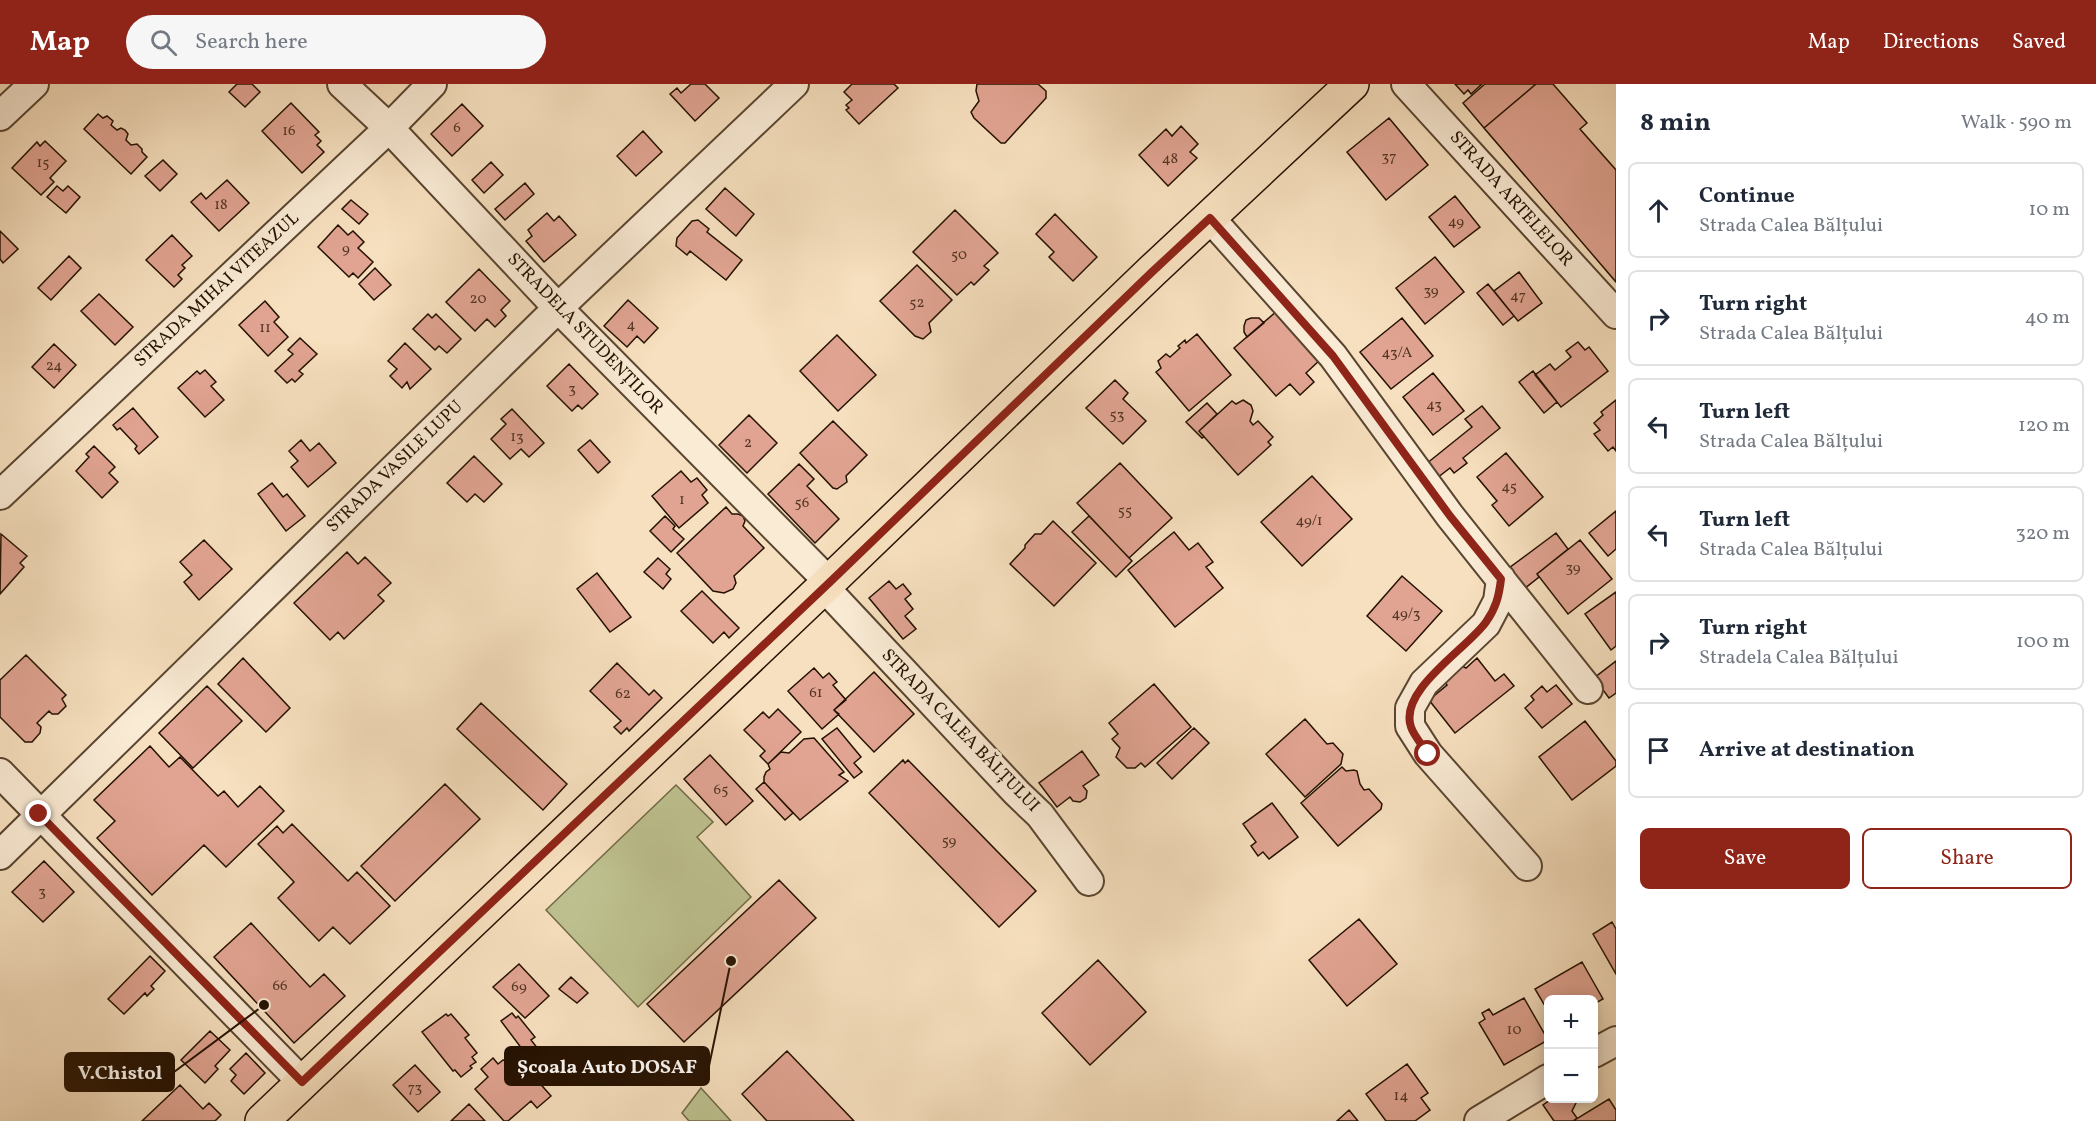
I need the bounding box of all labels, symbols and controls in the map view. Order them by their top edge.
search box [126,15,546,69]
text: Map [30,23,90,62]
icon: search [147,26,180,59]
text: Search here [195,27,308,58]
text: Map [1808,28,1850,57]
text: Directions [1883,28,1979,57]
text: Saved [2012,28,2066,57]
text: 8 min [1640,105,1711,141]
text: Walk · 590 m [1961,109,2072,137]
house number: 6 [453,118,461,139]
house number: 16 [282,121,296,142]
street label: STRADA ARTELELOR [1443,126,1579,272]
house number: 37 [1382,147,1396,168]
house number: 48 [1162,149,1178,170]
house number: 15 [36,153,50,174]
text: Continue [1699,181,1795,212]
icon: ahead [1642,194,1675,227]
house number: 18 [214,195,228,216]
text: 10 m [2029,196,2070,224]
street label: STRADA MIHAI VITEAZUL [129,207,305,373]
house number: 49 [1448,212,1464,233]
text: Strada Calea Bălțului [1699,212,1883,240]
house number: 9 [342,239,350,260]
house number: 50 [951,245,967,266]
street label: STRADELA STUDENȚILOR [501,248,669,420]
house number: 39 [1423,281,1439,302]
house number: 47 [1510,286,1526,307]
house number: 20 [470,289,486,310]
text: Turn right [1699,289,1807,320]
house number: 52 [909,293,925,314]
icon: right [1642,302,1675,335]
text: 40 m [2025,304,2070,332]
house number: 4 [627,315,636,336]
house number: 11 [259,318,271,339]
text: Strada Calea Bălțului [1699,320,1883,348]
house number: 43/A [1382,343,1413,364]
house number: 24 [46,356,62,377]
house number: 3 [568,379,576,400]
street label: STRADA VASILE LUPU [321,395,469,539]
house number: 43 [1426,395,1442,416]
text: Turn left [1699,397,1790,428]
house number: 53 [1110,405,1124,426]
icon: left [1642,410,1675,443]
text: 120 m [2018,412,2070,440]
house number: 13 [510,427,524,448]
text: Strada Calea Bălțului [1699,428,1883,456]
house number: 2 [744,433,752,454]
house number: 45 [1501,477,1517,498]
house number: 1 [679,490,685,511]
house number: 56 [795,493,809,514]
house number: 55 [1118,501,1132,522]
text: Turn left [1699,505,1790,536]
house number: 49/1 [1295,511,1323,532]
icon: left [1642,518,1675,551]
text: 320 m [2015,520,2070,548]
text: Strada Calea Bălțului [1699,536,1883,564]
house number: 39 [1565,558,1581,579]
house number: 49/3 [1391,604,1421,625]
text: Turn right [1699,613,1807,644]
icon: right [1642,626,1675,659]
text: 100 m [2016,628,2070,656]
street label: STRADA CALEA BĂLȚULUI [875,644,1045,818]
text: Stradela Calea Bălțului [1699,644,1899,672]
house number: 61 [809,683,823,704]
house number: 62 [615,684,631,705]
icon: arrive [1642,734,1675,767]
text: Arrive at destination [1699,735,1915,766]
route start [1414,740,1440,766]
house number: 65 [714,780,728,801]
route end [25,800,51,826]
button: Save [1640,828,1850,889]
button: Share [1862,828,2072,889]
house number: 59 [942,831,957,852]
house number: 3 [38,882,46,903]
house number: 66 [272,976,288,997]
house number: 69 [511,977,527,998]
map controls [1544,995,1598,1103]
button: + [1544,995,1598,1049]
house number: 10 [1507,1020,1521,1041]
callout: Școala Auto DOSAF [505,1047,709,1085]
button: − [1544,1049,1598,1103]
callout: V.Chistol [65,1053,174,1091]
text: Școala Auto DOSAF [517,1054,697,1082]
text: V.Chistol [78,1060,162,1088]
house number: 73 [408,1078,422,1099]
house number: 14 [1394,1086,1408,1107]

